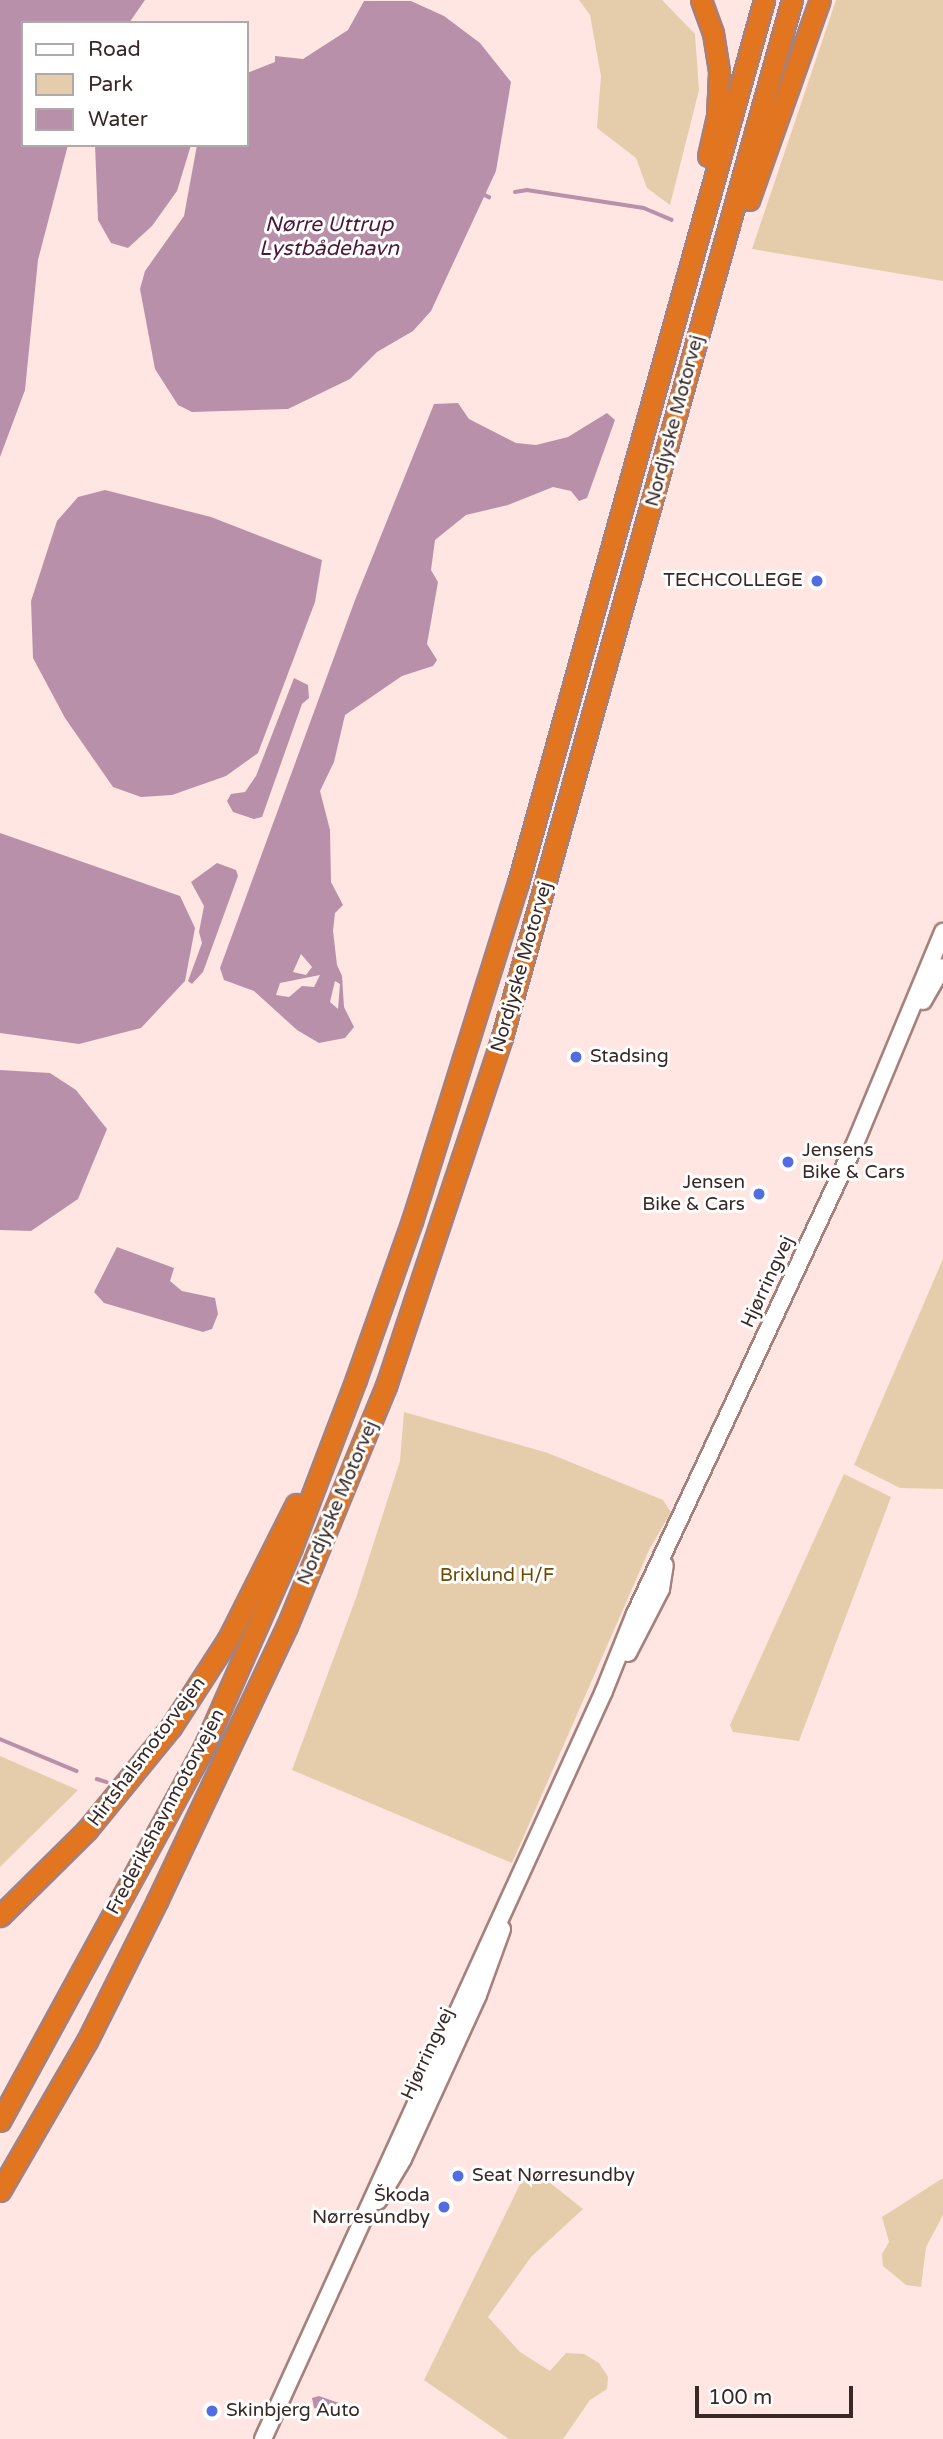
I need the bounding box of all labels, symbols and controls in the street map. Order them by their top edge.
legend [21,21,248,147]
text: Road [88,37,141,62]
text: Park [88,72,133,97]
text: Water [88,107,148,132]
water label: Nørre Uttrup Lystbådehavn [259,212,399,262]
street label: Nordjyske Motorvej [641,333,709,509]
place label: TECHCOLLEGE [663,570,803,592]
marker: TECHCOLLEGE [809,573,825,589]
street label: Nordjyske Motorvej [487,879,557,1055]
place label: Stadsing [590,1046,669,1068]
marker: Stadsing [568,1049,584,1065]
place label: Jensens Bike & Cars [802,1140,905,1184]
marker: Jensens Bike & Cars [780,1154,796,1170]
place label: Jensen Bike & Cars [642,1172,745,1216]
marker: Jensen Bike & Cars [751,1186,767,1202]
street label: Hjørringvej [737,1232,799,1332]
street label: Nordjyske Motorvej [293,1417,383,1589]
park label: Brixlund H/F [440,1565,554,1587]
street label: Hirtshalsmotorvejen [83,1673,211,1831]
street label: Frederikshavnmotorvejen [102,1705,230,1919]
street label: Hjørringvej [397,2004,459,2104]
place label: Seat Nørresundby [472,2165,635,2187]
marker: Seat Nørresundby [450,2168,466,2184]
place label: Škoda Nørresundby [312,2185,430,2229]
marker: Škoda Nørresundby [436,2199,452,2215]
scale bar [698,2372,856,2416]
text: 100 m [708,2385,772,2410]
place label: Skinbjerg Auto [226,2400,360,2422]
marker: Skinbjerg Auto [204,2403,220,2419]

